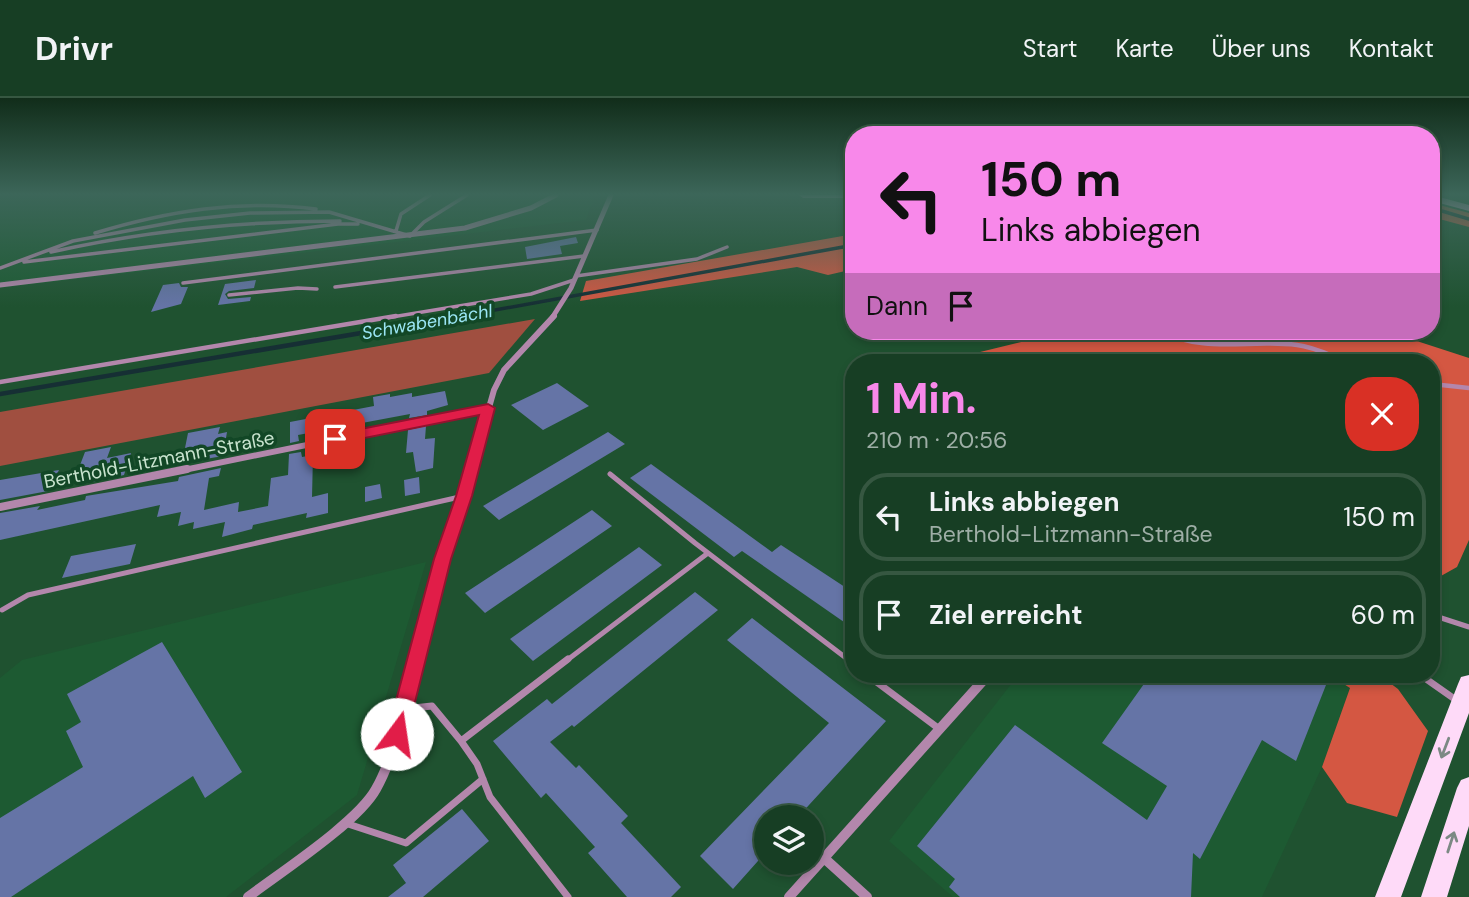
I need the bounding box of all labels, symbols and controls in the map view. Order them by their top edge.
text: Drivr [35,27,113,70]
text: Start [1023,33,1077,64]
text: Karte [1115,33,1174,64]
text: Über uns [1212,33,1311,64]
text: Kontakt [1349,33,1434,64]
text: 150 m [981,147,1121,211]
icon: left [866,154,957,245]
text: Links abbiegen [981,209,1201,251]
icon: arrive [942,287,980,325]
text: Dann [866,289,928,323]
water label: Schwabenbächl [360,299,495,345]
text: 1 Min. [866,371,976,426]
button: close [1345,377,1419,451]
pin [305,409,365,469]
icon: arrive [316,420,354,458]
street label: Berthold-Litzmann-Straße [42,425,277,494]
text: 210 m · 20:56 [866,425,1007,455]
text: Links abbiegen [929,485,1119,519]
icon: left [870,498,908,536]
text: 150 m [1343,500,1415,534]
text: Berthold-Litzmann-Straße [929,519,1213,549]
icon: arrive [870,596,908,634]
text: Ziel erreicht [929,598,1082,632]
text: 60 m [1351,598,1415,632]
position arrow [360,697,434,771]
one-way arrow [1438,737,1451,759]
map controls [754,805,824,875]
button: layers [754,805,824,875]
one-way arrow [1446,832,1458,854]

